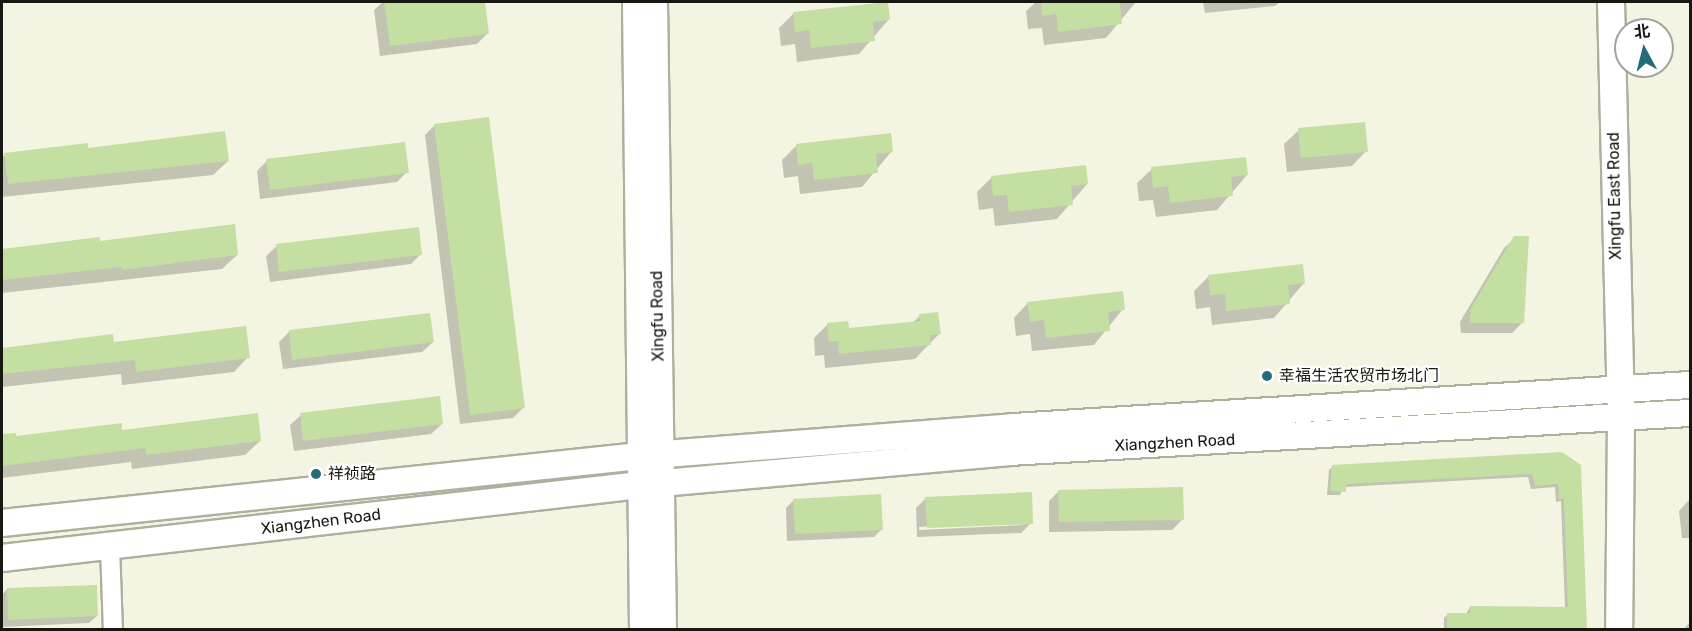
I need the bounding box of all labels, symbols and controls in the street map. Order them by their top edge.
north arrow [1614,18,1674,78]
text: 北 [1633,21,1651,42]
street label: Xingfu East Road [1604,132,1626,260]
street label: Xingfu Road [648,270,668,362]
place label: 幸福生活农贸市场北门 [1279,366,1439,386]
marker: 幸福生活农贸市场北门 [1260,369,1274,383]
street label: Xiangzhen Road [1114,430,1236,456]
place label: 祥祯路 [328,464,376,484]
marker: 祥祯路 [309,467,323,481]
street label: Xiangzhen Road [260,505,382,539]

